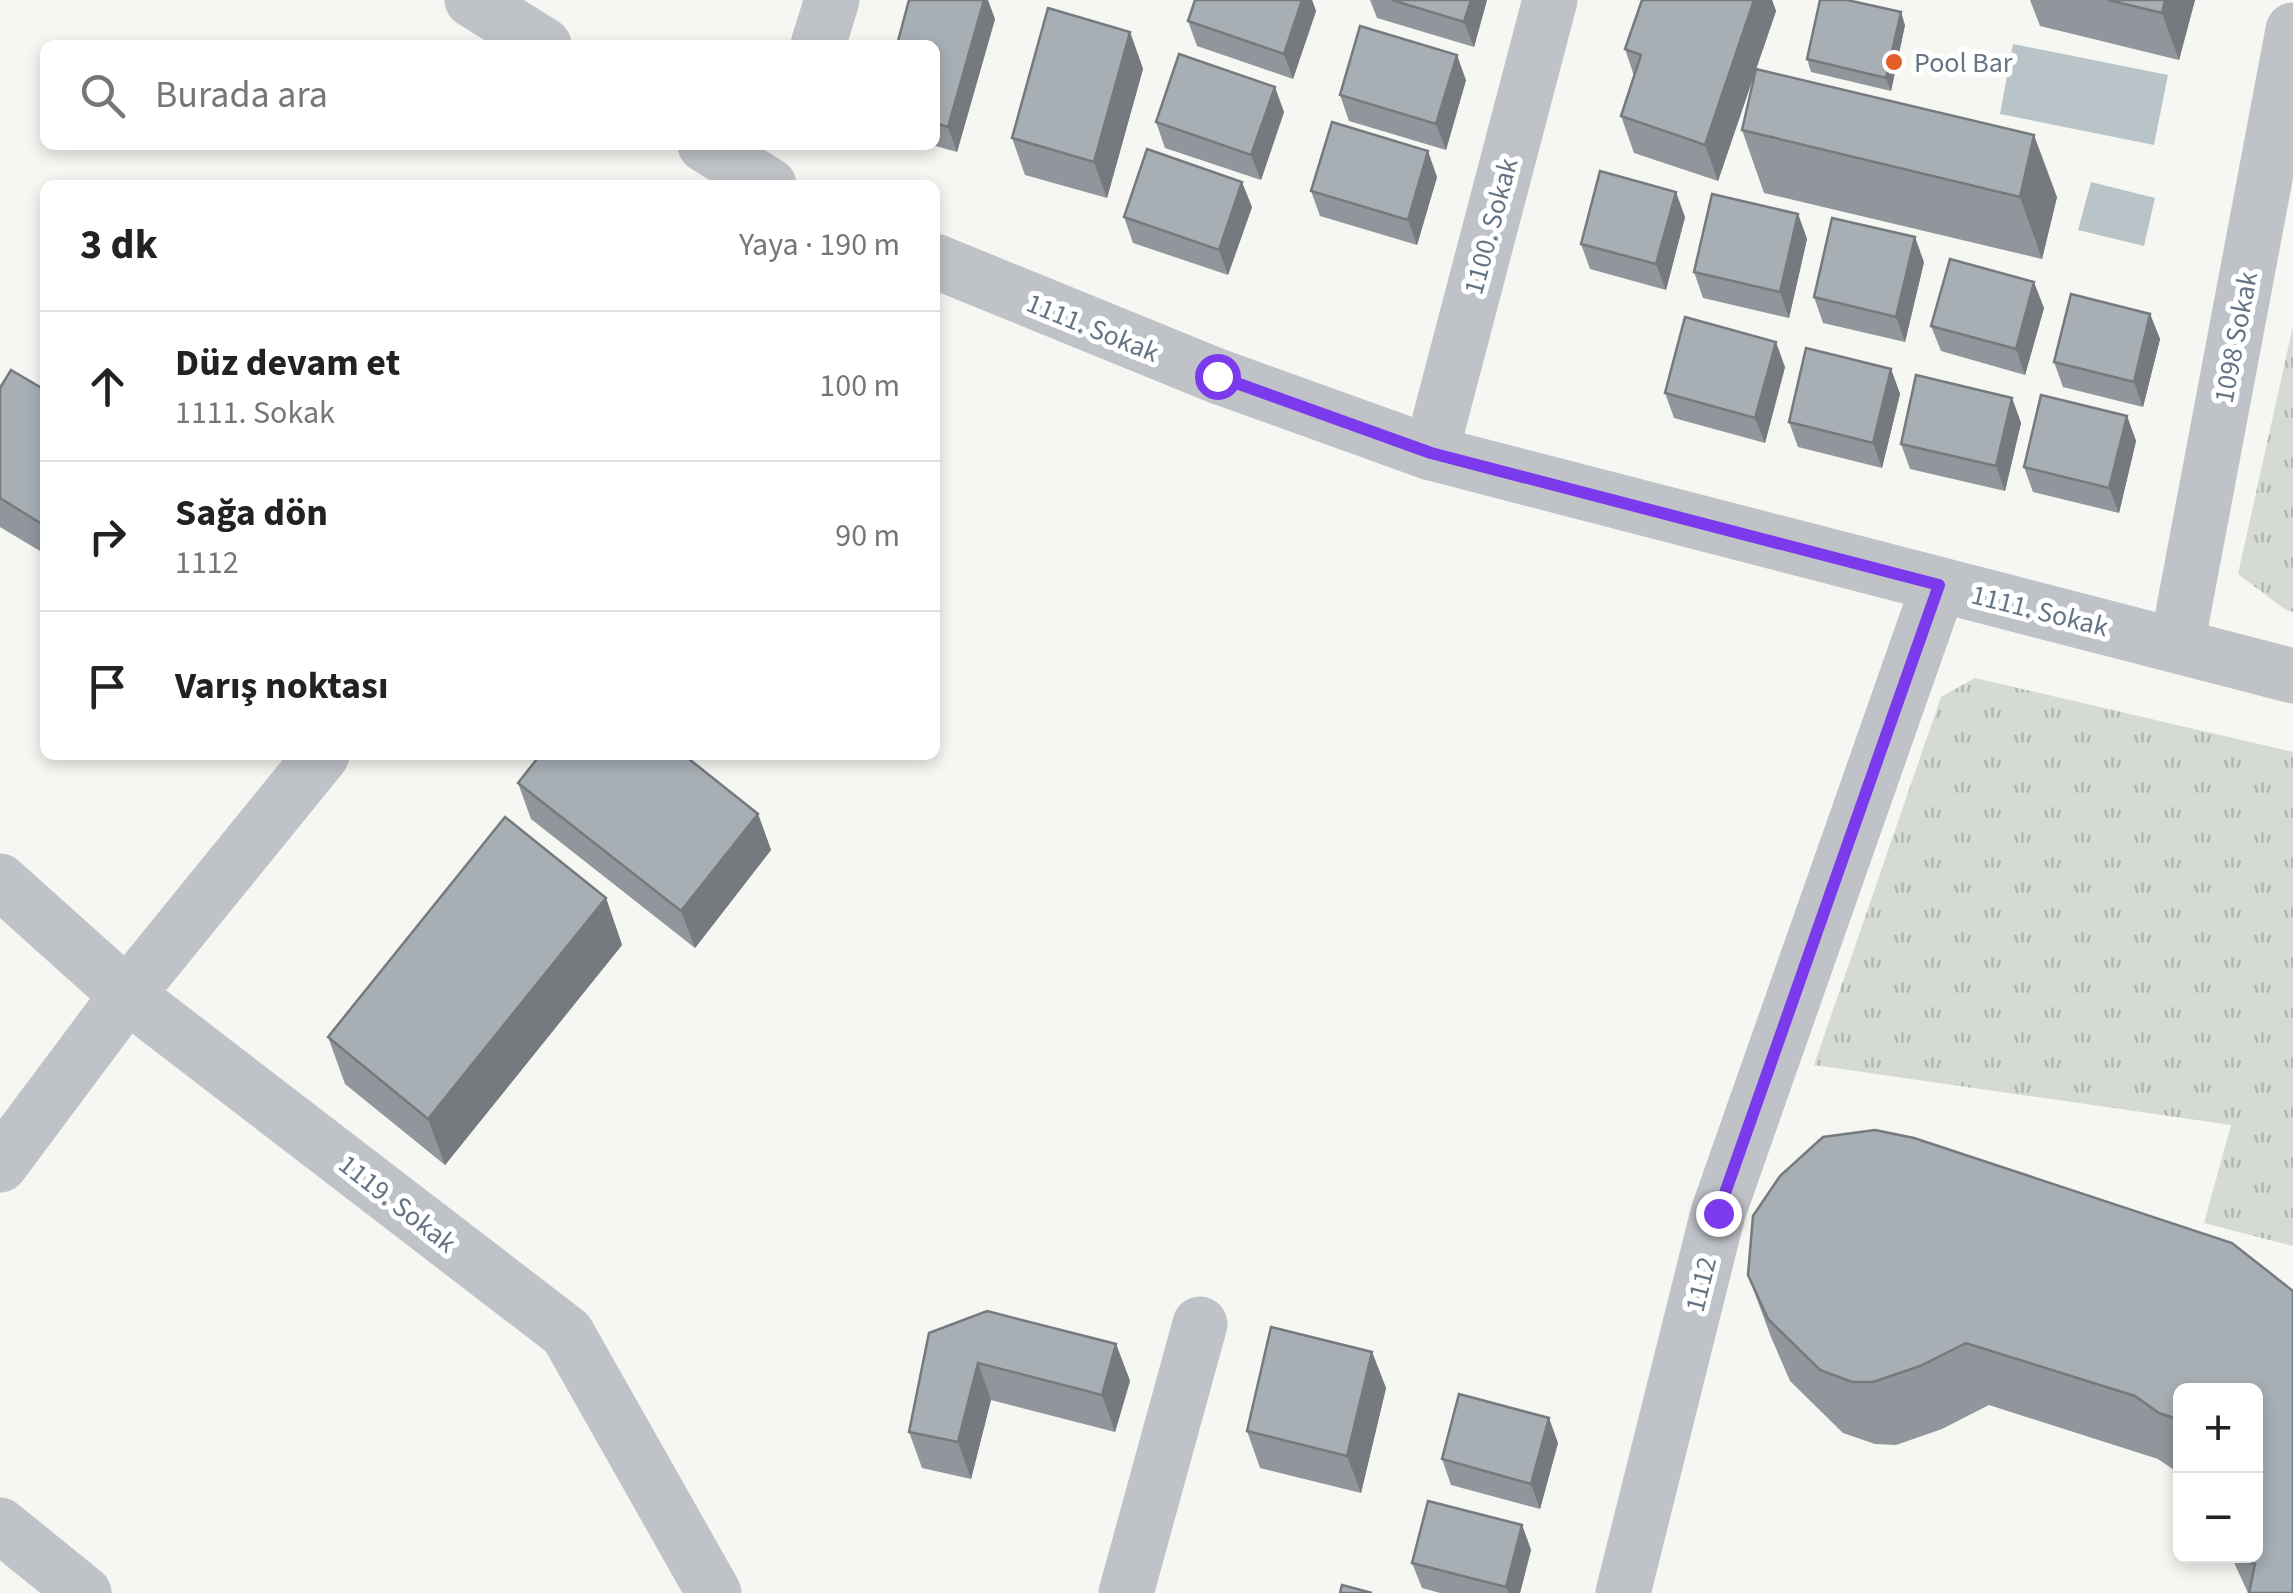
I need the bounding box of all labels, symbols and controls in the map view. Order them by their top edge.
search box [40,40,940,150]
place label: Pool Bar [1914,43,2013,83]
marker: Pool Bar [1883,51,1905,73]
icon: search [75,68,130,123]
text: Burada ara [155,68,328,122]
street label: 1100. Sokak [1454,153,1528,299]
text: 3 dk [80,215,158,275]
text: Yaya · 190 m [739,222,900,268]
street label: 1098 Sokak [2204,268,2268,406]
street label: 1111. Sokak [1020,283,1165,373]
text: Düz devam et [175,336,400,390]
route start [1195,354,1241,400]
icon: ahead [80,359,135,414]
text: 100 m [819,363,900,409]
text: 1111. Sokak [175,390,335,436]
text: Sağa dön [175,486,328,540]
icon: right [80,509,135,564]
text: 90 m [835,513,900,559]
text: 1112 [175,540,239,586]
street label: 1111. Sokak [1967,575,2113,647]
icon: arrive [80,659,135,714]
text: Varış noktası [175,659,388,713]
street label: 1119. Sokak [330,1145,465,1263]
route end [1696,1191,1742,1237]
street label: 1112 [1675,1252,1727,1316]
map controls [2173,1383,2263,1563]
button: + [2173,1383,2263,1473]
button: − [2173,1473,2263,1563]

